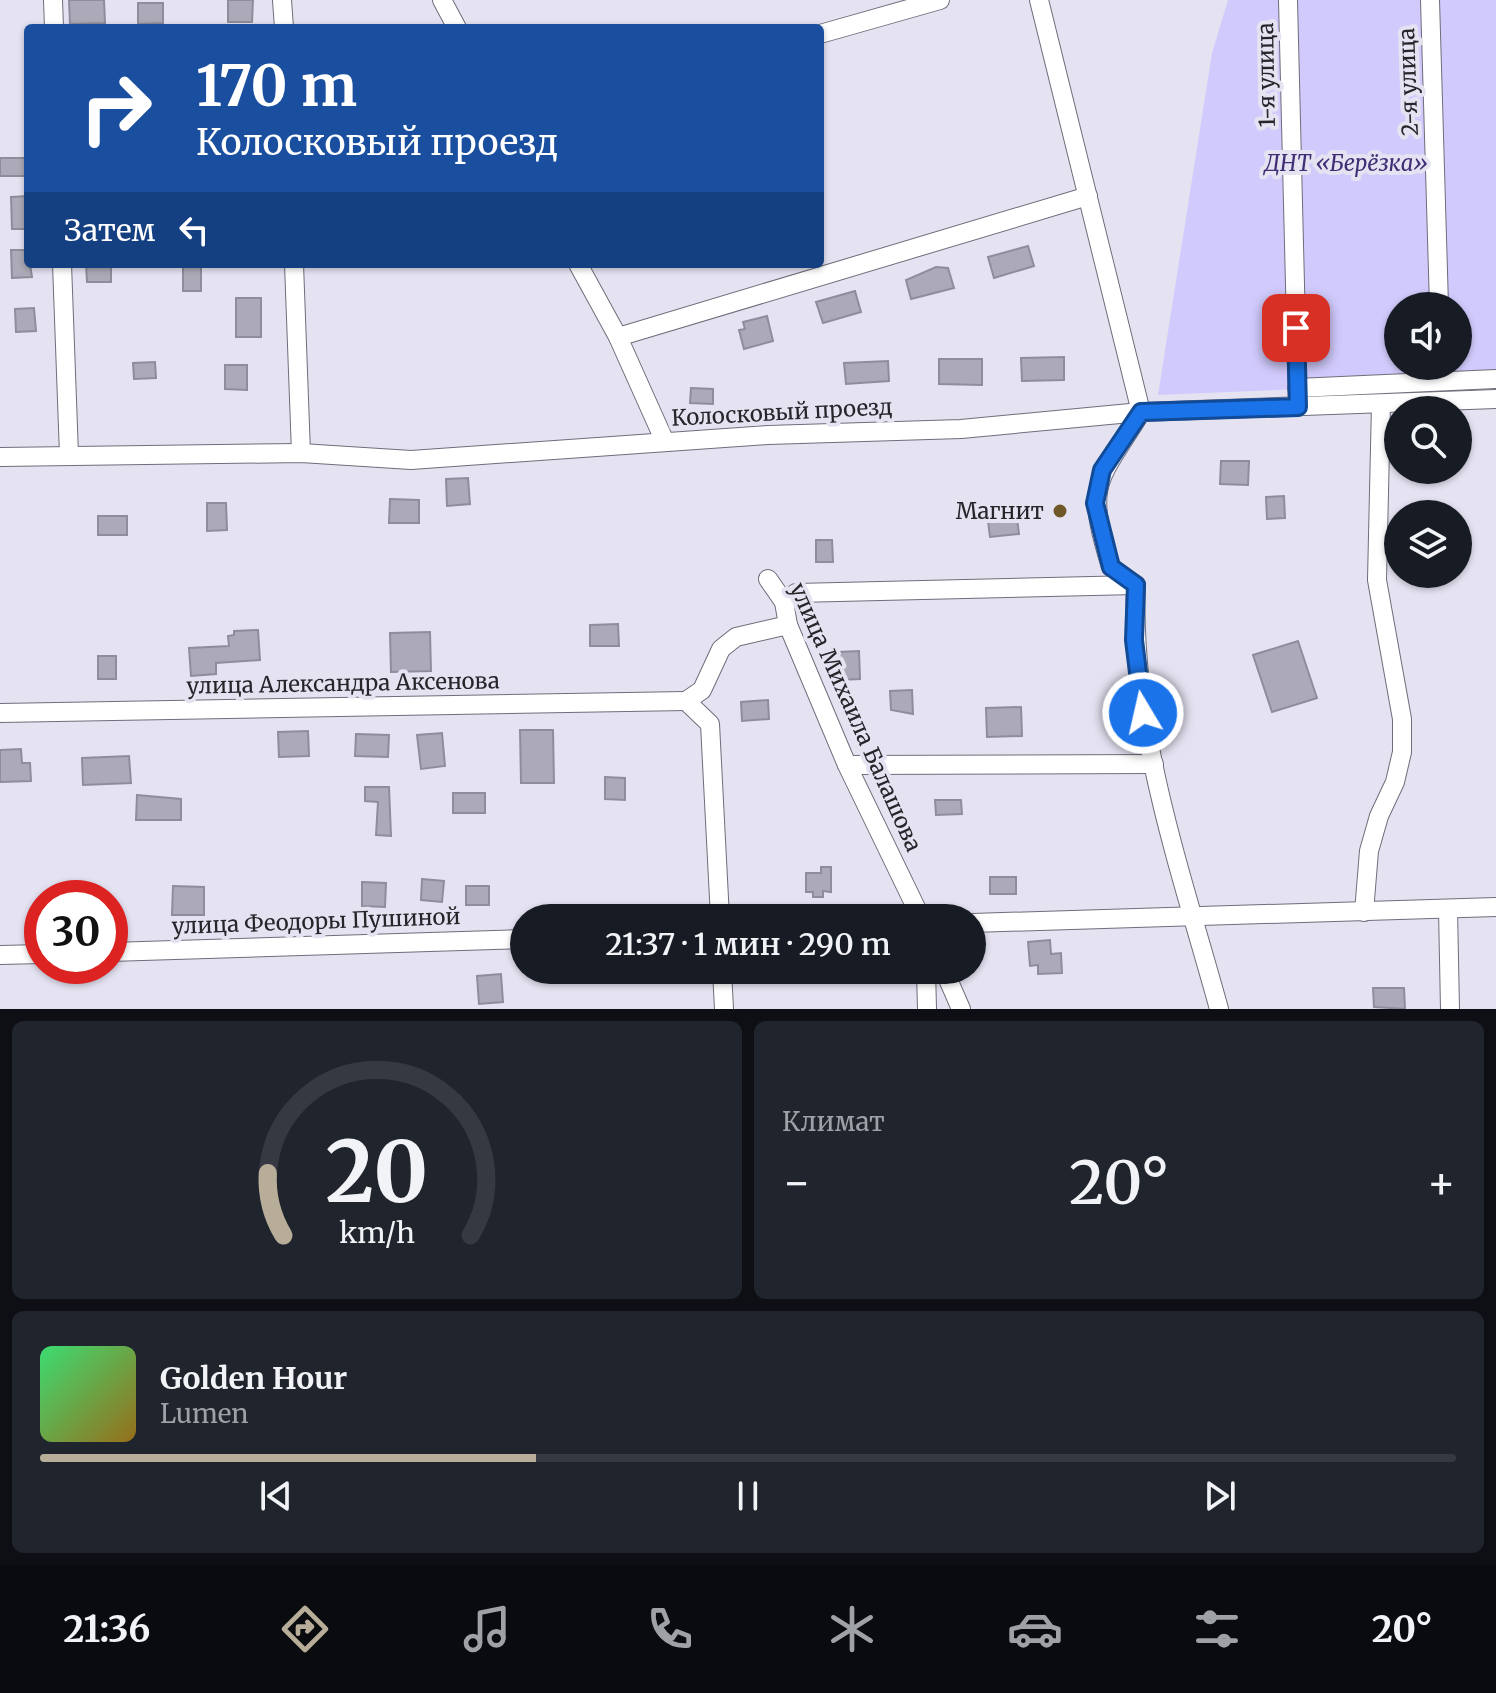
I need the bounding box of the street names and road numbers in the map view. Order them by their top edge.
street label: 1-я улица [1251,22,1281,128]
street label: 2-я улица [1392,27,1424,137]
street label: Колосковый проезд [671,392,893,432]
street label: улица Михаила Балашова [784,578,928,856]
street label: улица Александра Аксенова [186,666,500,700]
street label: улица Феодоры Пушиной [171,902,461,940]

